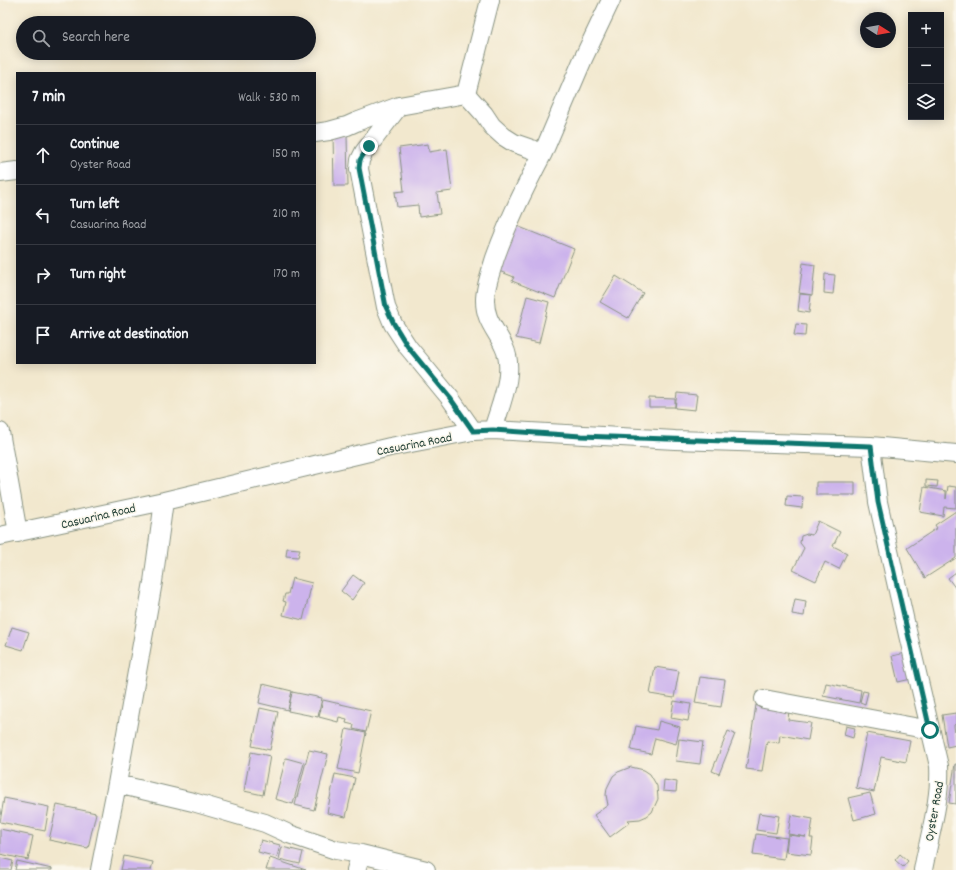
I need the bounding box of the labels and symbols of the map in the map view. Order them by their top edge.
north arrow [860,12,896,48]
route end [360,137,378,155]
street label: Casuarina Road [375,429,454,462]
street label: Casuarina Road [59,500,138,535]
route start [921,721,939,739]
street label: Oyster Road [921,780,950,843]

